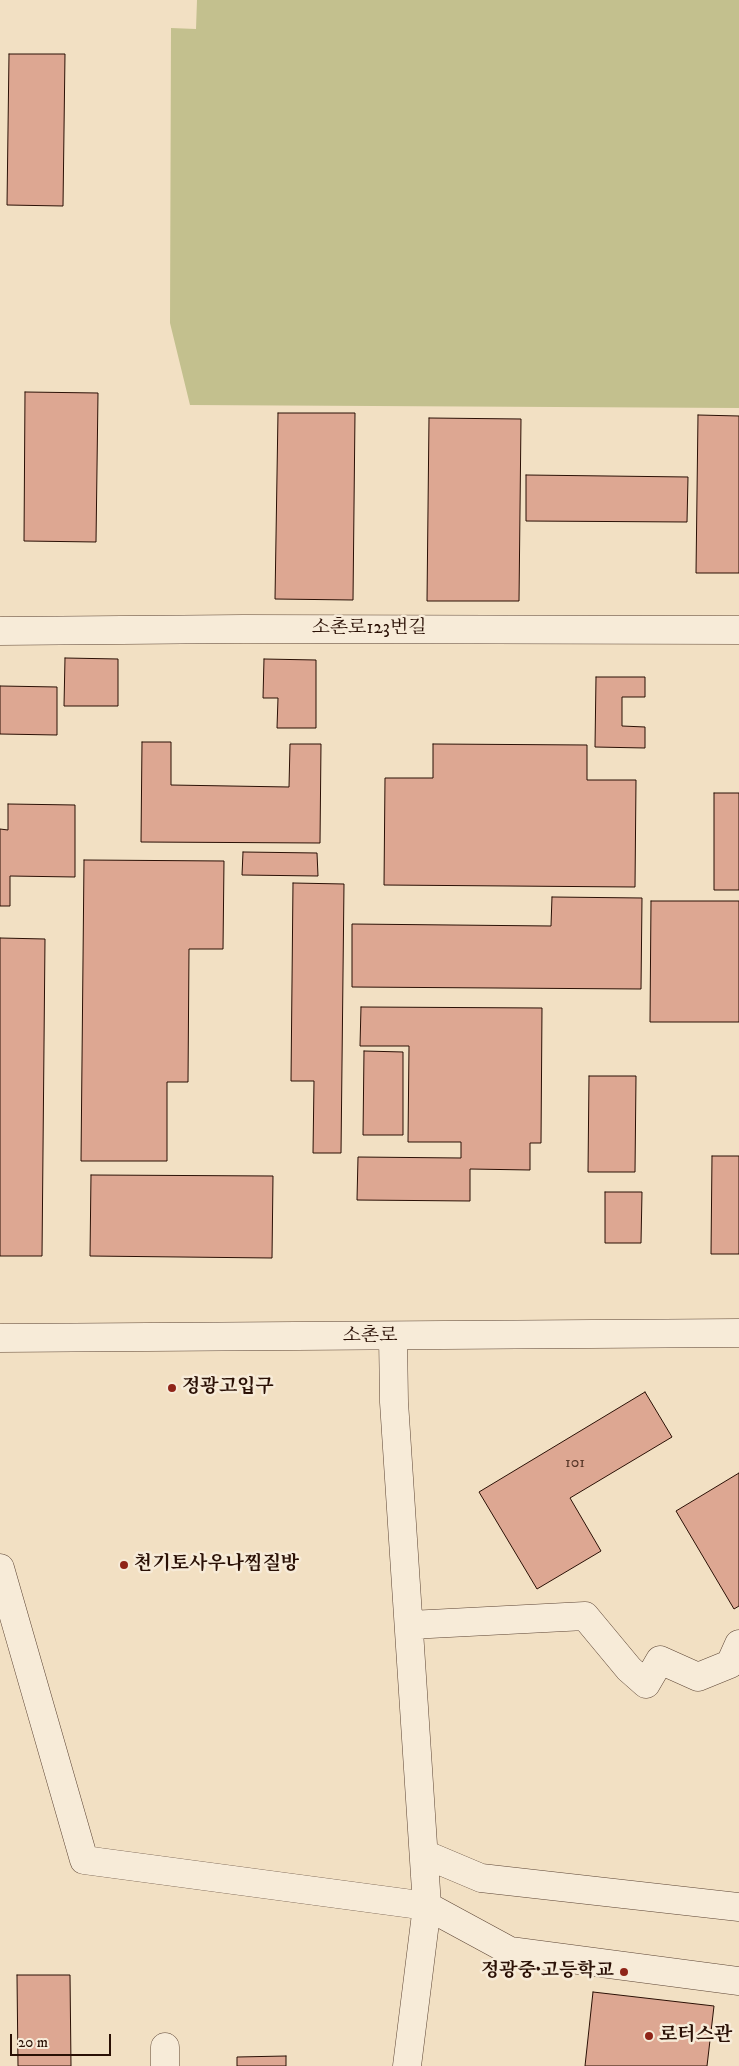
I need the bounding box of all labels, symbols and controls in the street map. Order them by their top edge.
street label: 소촌로123번길 [311,618,427,640]
street label: 소촌로 [342,1326,398,1348]
place label: 정광고입구 [182,1377,274,1399]
marker: 정광고입구 [166,1382,178,1394]
house number: 101 [565,1454,585,1474]
place label: 천기토사우나찜질방 [134,1554,299,1576]
marker: 천기토사우나찜질방 [118,1559,130,1571]
place label: 정광중·고등학교 [481,1961,614,1983]
marker: 정광중·고등학교 [618,1966,630,1978]
scale bar [12,2024,114,2056]
place label: 로터스관 [659,2025,732,2047]
marker: 로터스관 [643,2030,655,2042]
text: 20 m [18,2033,48,2052]

